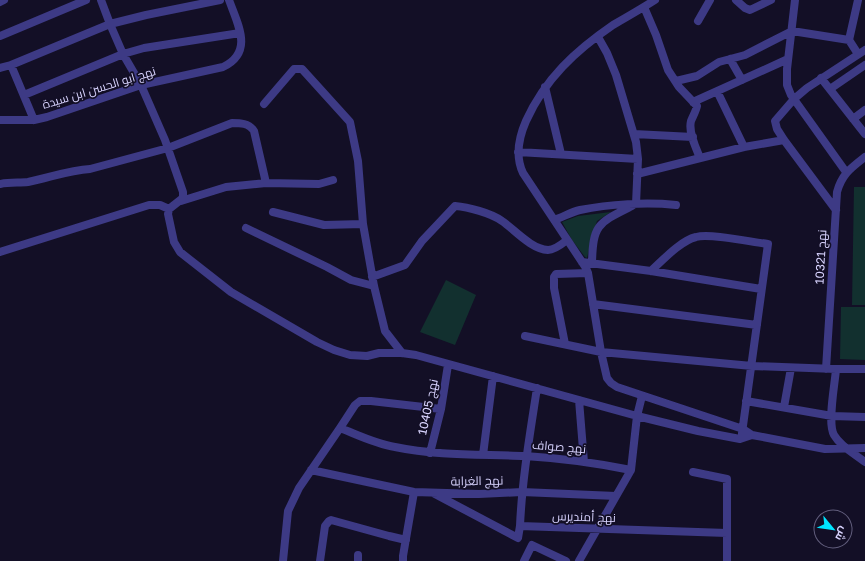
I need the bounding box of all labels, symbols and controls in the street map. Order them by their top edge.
street label: نهج ابو الحسن ابن سيدة [40,63,158,113]
street label: نهج 10321 [812,229,830,285]
street label: نهج 10405 [414,378,442,436]
street label: نهج صواف [531,437,587,457]
street label: نهج الغرابة [450,473,504,489]
street label: نهج أمنديرس [552,508,616,526]
north arrow [813,509,853,549]
text: ش [832,524,851,543]

